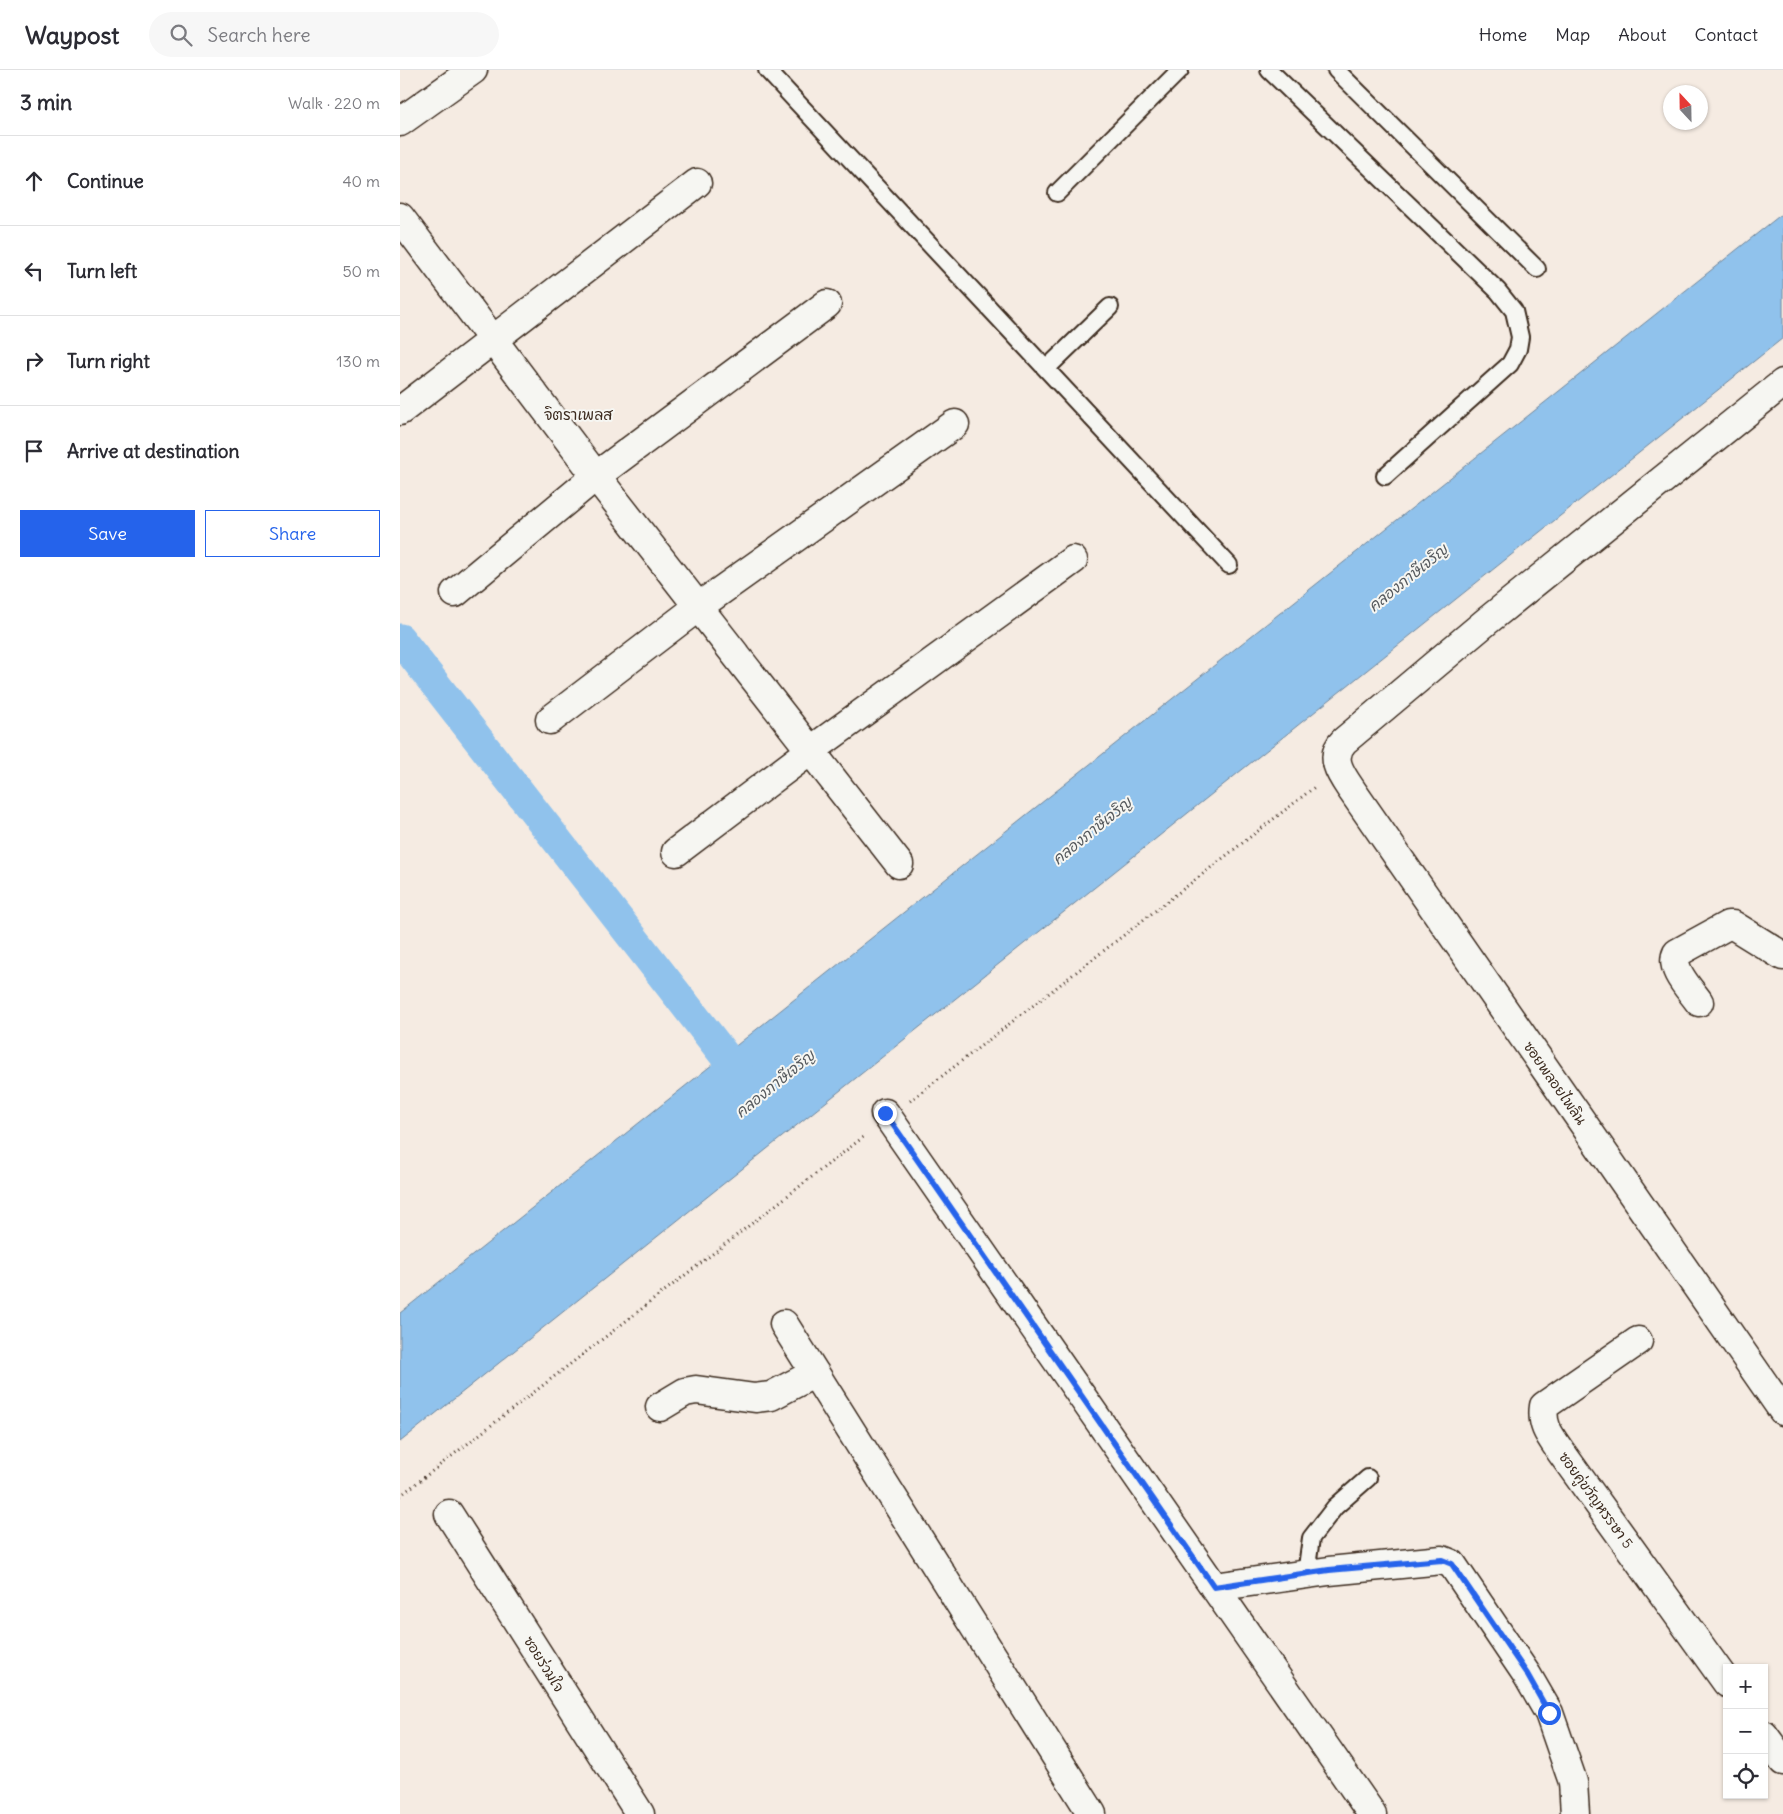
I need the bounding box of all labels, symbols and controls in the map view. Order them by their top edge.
search box [149,12,499,57]
text: Waypost [25,20,119,50]
icon: search [167,21,195,49]
text: Search here [207,23,310,47]
text: Home [1479,23,1527,46]
text: Map [1555,23,1590,46]
text: About [1618,23,1666,46]
text: Contact [1694,23,1758,46]
north arrow [1663,85,1708,130]
text: 3 min [20,89,72,116]
text: Walk · 220 m [288,93,380,113]
icon: ahead [20,167,48,195]
text: Continue [67,169,144,193]
text: 40 m [342,171,380,191]
icon: left [20,257,48,285]
text: Turn left [67,259,137,283]
text: 50 m [342,261,380,281]
icon: right [20,347,48,375]
text: Turn right [67,349,150,373]
text: 130 m [336,351,380,371]
district label: จิตราเพลส [544,405,613,424]
icon: arrive [20,437,48,465]
text: Arrive at destination [67,439,240,463]
button: Save [20,510,195,557]
button: Share [205,510,380,557]
water label: คลองภาษีเจริญ [1364,539,1452,615]
water label: คลองภาษีเจริญ [1048,792,1136,868]
street label: ซอยพลอยไพลิน [1520,1038,1591,1129]
water label: คลองภาษีเจริญ [731,1045,819,1121]
route end [874,1102,897,1125]
street label: ซอยคู่ขวัญหรรษา 5 [1554,1448,1637,1552]
street label: ซอยร่วมใจ [520,1633,568,1695]
map controls [1723,1664,1768,1799]
button: + [1723,1664,1768,1709]
route start [1538,1702,1561,1725]
button: − [1723,1709,1768,1754]
button: locate [1723,1754,1768,1799]

